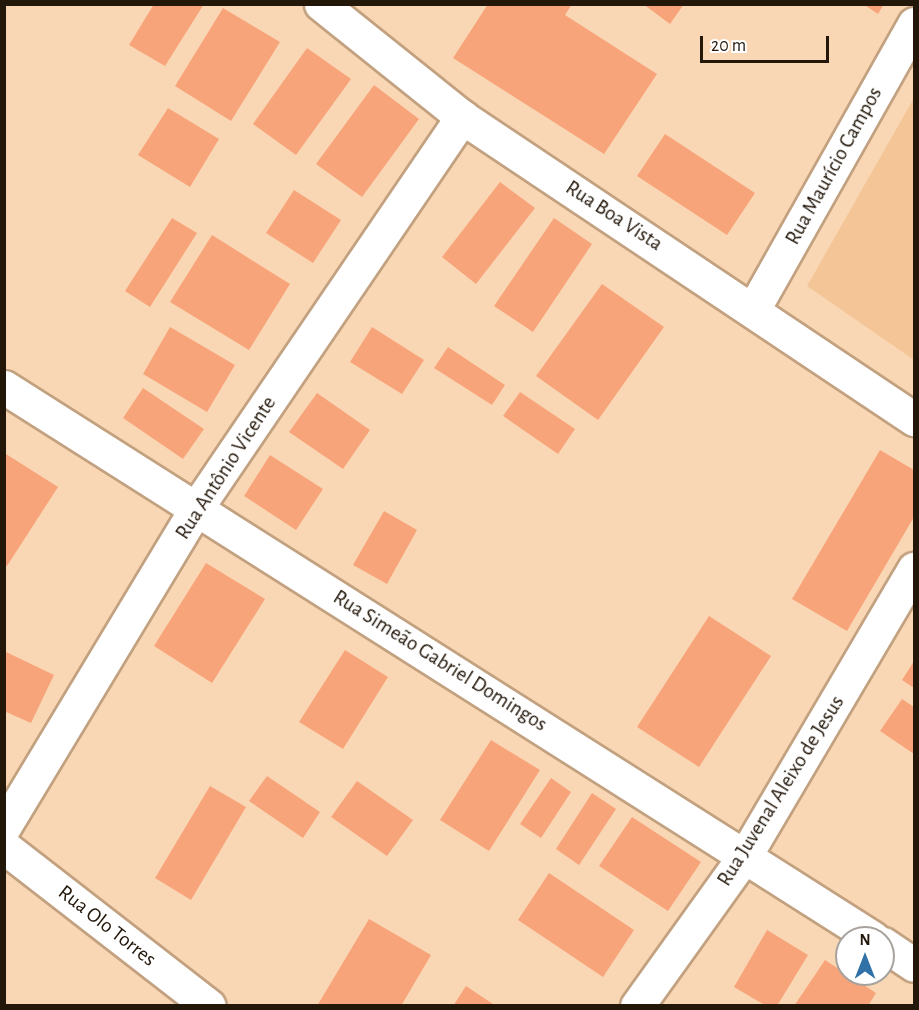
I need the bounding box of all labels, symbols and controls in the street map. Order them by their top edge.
scale bar [703,24,832,62]
text: 20 m [711,37,746,55]
street label: Rua Maurício Campos [780,83,888,249]
street label: Rua Boa Vista [561,175,667,257]
street label: Rua Antônio Vicente [170,392,282,544]
street label: Rua Simeão Gabriel Domingos [328,585,552,737]
street label: Rua Juvenal Aleixo de Jesus [712,691,850,891]
street label: Rua Olo Torres [53,880,161,972]
north arrow [835,926,895,986]
text: N [859,932,871,948]

